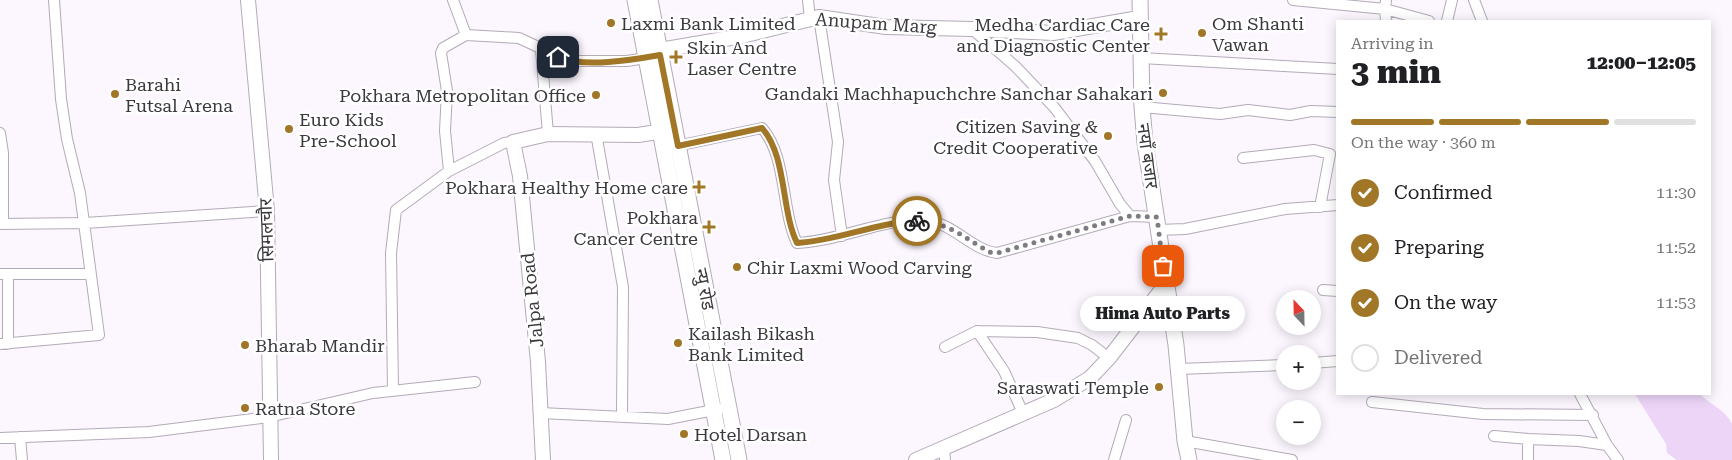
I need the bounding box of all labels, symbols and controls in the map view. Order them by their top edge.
street label: Anupam Marg [815,8,938,38]
place label: Laxmi Bank Limited [621,13,796,34]
place label: Om Shanti Vawan [1212,13,1304,55]
place label: Medha Cardiac Care and Diagnostic Center [956,14,1150,56]
marker: Laxmi Bank Limited [605,17,617,29]
marker: Medha Cardiac Care and Diagnostic Center [1154,27,1168,41]
marker: Om Shanti Vawan [1196,27,1208,39]
text: Arriving in [1351,34,1434,53]
pin [537,36,579,78]
place label: Skin And Laser Centre [687,37,797,79]
icon: home [544,43,572,71]
marker: Skin And Laser Centre [669,50,683,64]
text: 12:00–12:05 [1587,51,1696,74]
text: 3 min [1351,53,1441,91]
place label: Barahi Futsal Arena [125,74,233,116]
place label: Gandaki Machhapuchchre Sanchar Sahakari [765,83,1153,104]
place label: Pokhara Metropolitan Office [339,85,586,106]
marker: Gandaki Machhapuchchre Sanchar Sahakari [1157,87,1169,99]
marker: Barahi Futsal Arena [109,88,121,100]
marker: Pokhara Metropolitan Office [590,89,602,101]
place label: Euro Kids Pre-School [299,109,397,151]
place label: Citizen Saving & Credit Cooperative [933,116,1098,158]
street label: नयाँ बजार [1133,122,1163,190]
marker: Euro Kids Pre-School [283,123,295,135]
marker: Citizen Saving & Credit Cooperative [1102,130,1114,142]
text: On the way · 360 m [1351,133,1496,152]
place label: Pokhara Healthy Home care [445,177,688,198]
icon: check [1351,179,1379,207]
marker: Pokhara Healthy Home care [692,180,706,194]
text: Confirmed [1394,181,1492,204]
text: 11:30 [1656,183,1696,202]
courier [892,196,942,246]
street label: सिमलचौर [254,197,278,262]
place label: Pokhara Cancer Centre [574,207,698,249]
icon: bike [903,207,931,235]
marker: Pokhara Cancer Centre [702,220,716,234]
icon: check [1351,234,1379,262]
text: Preparing [1394,236,1484,259]
text: 11:52 [1656,238,1696,257]
pin [1142,245,1184,287]
street label: Jalpa Road [517,251,547,348]
icon: bag [1149,252,1177,280]
place label: Chir Laxmi Wood Carving [747,257,973,278]
marker: Chir Laxmi Wood Carving [731,261,743,273]
street label: न्यु रोड [689,266,719,312]
icon: check [1351,289,1379,317]
north arrow [1276,290,1321,335]
map controls [1276,290,1321,445]
text: On the way [1394,291,1497,314]
text: 11:53 [1656,293,1696,312]
callout: Hima Auto Parts [1080,296,1246,331]
text: Hima Auto Parts [1095,304,1230,323]
place label: Kailash Bikash Bank Limited [688,323,815,365]
place label: Bharab Mandir [255,335,385,356]
marker: Kailash Bikash Bank Limited [672,337,684,349]
marker: Bharab Mandir [239,339,251,351]
button: + [1276,345,1321,390]
text: Delivered [1394,346,1482,369]
place label: Saraswati Temple [997,377,1149,398]
marker: Saraswati Temple [1153,381,1165,393]
place label: Ratna Store [255,398,355,419]
button: − [1276,400,1321,445]
marker: Ratna Store [239,402,251,414]
place label: Hotel Darsan [694,424,808,445]
marker: Hotel Darsan [678,428,690,440]

